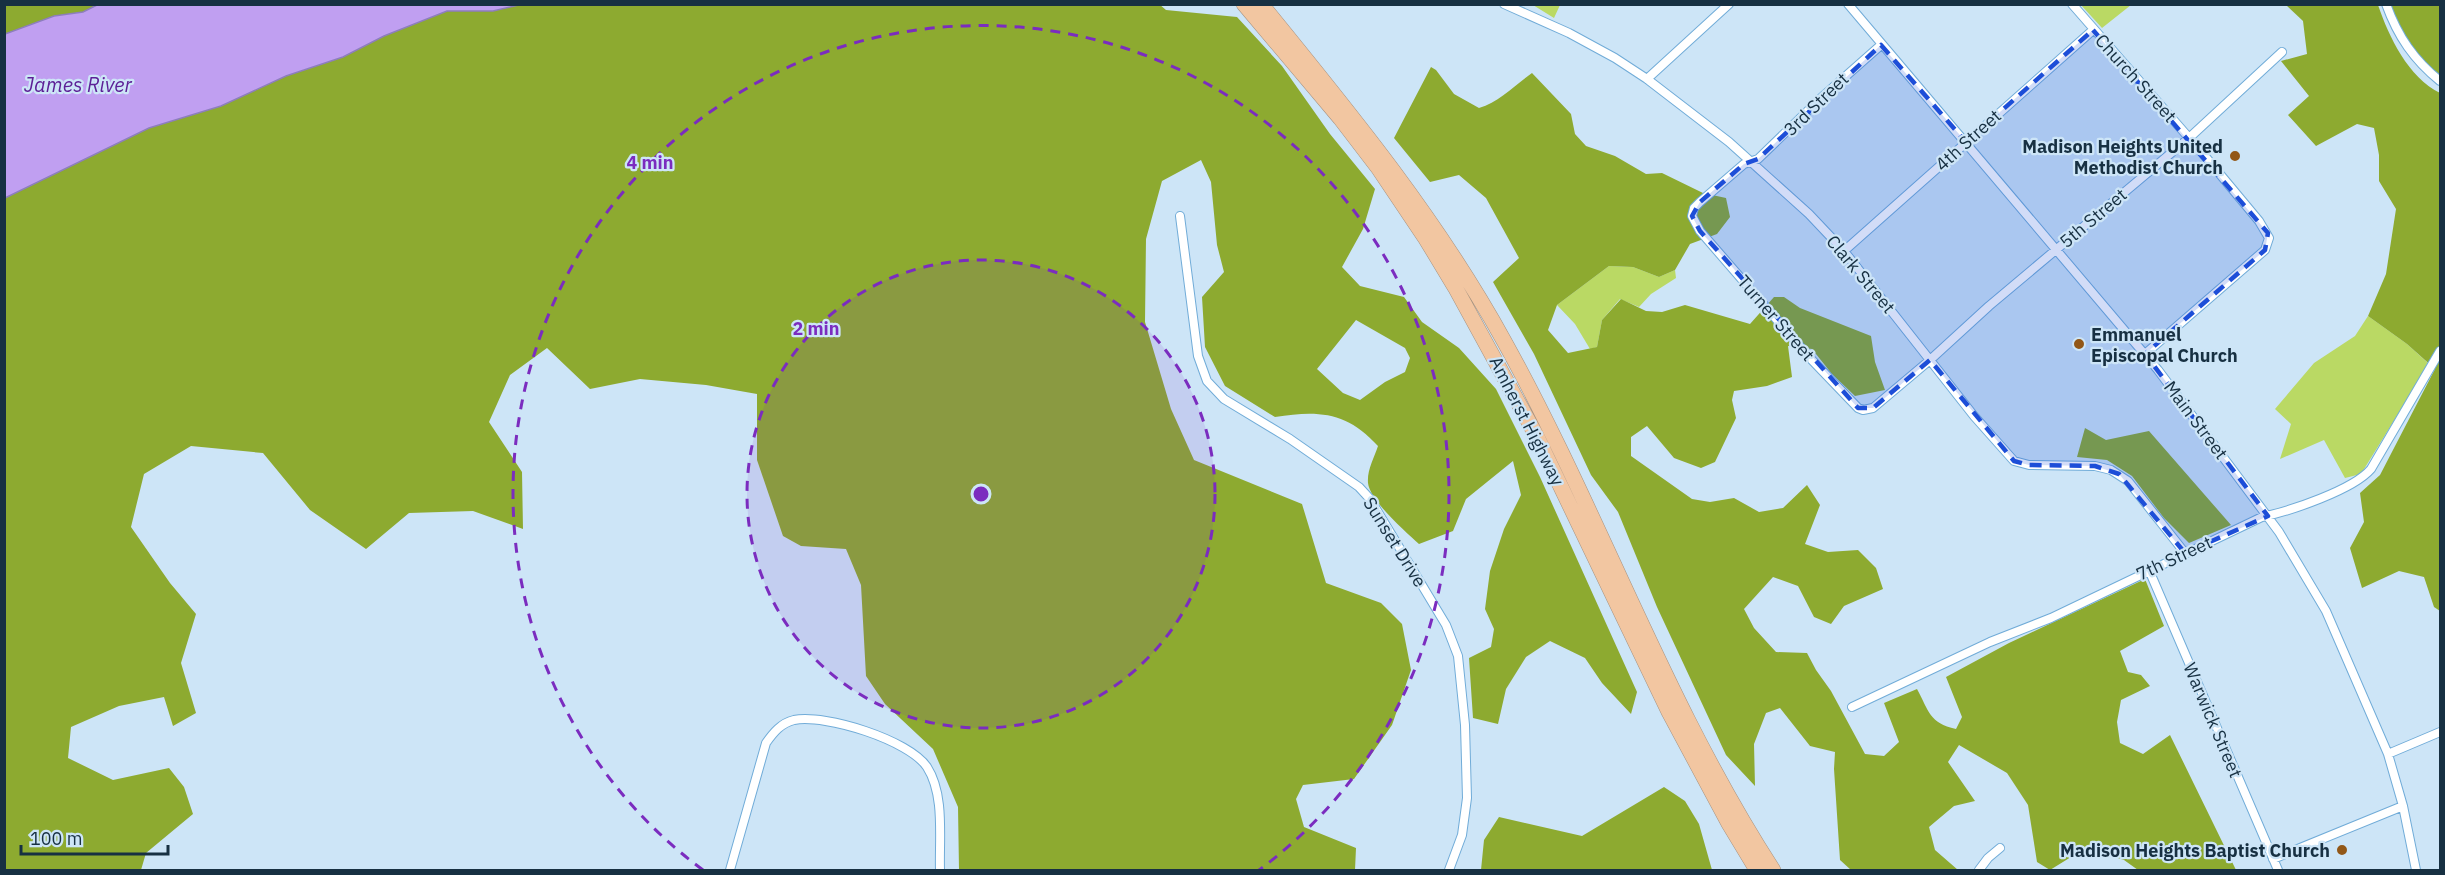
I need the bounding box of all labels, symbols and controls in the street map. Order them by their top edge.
street label: Church Street [2090,29,2182,127]
street label: 3rd Street [1779,67,1853,141]
water label: James River [24,71,133,98]
street label: 4th Street [1930,104,2006,176]
place label: Madison Heights United Methodist Church [2022,135,2223,179]
marker: Madison Heights United Methodist Church [2228,149,2242,163]
text: 4 min [626,151,674,174]
street label: 5th Street [2055,183,2131,253]
street label: Clark Street [1822,230,1900,318]
street label: Turner Street [1732,270,1820,366]
text: 2 min [792,317,840,340]
place label: Emmanuel Episcopal Church [2091,323,2238,367]
marker: Emmanuel Episcopal Church [2072,337,2086,351]
street label: Amherst Highway [1484,352,1570,490]
street label: Main Street [2159,376,2233,464]
centre of rings [971,484,991,504]
street label: Sunset Drive [1358,493,1432,591]
street label: 7th Street [2132,530,2216,586]
street label: Warwick Street [2178,659,2248,781]
scale bar [21,818,168,856]
text: 100 m [30,827,82,850]
place label: Madison Heights Baptist Church [2060,839,2330,862]
marker: Madison Heights Baptist Church [2335,843,2349,857]

